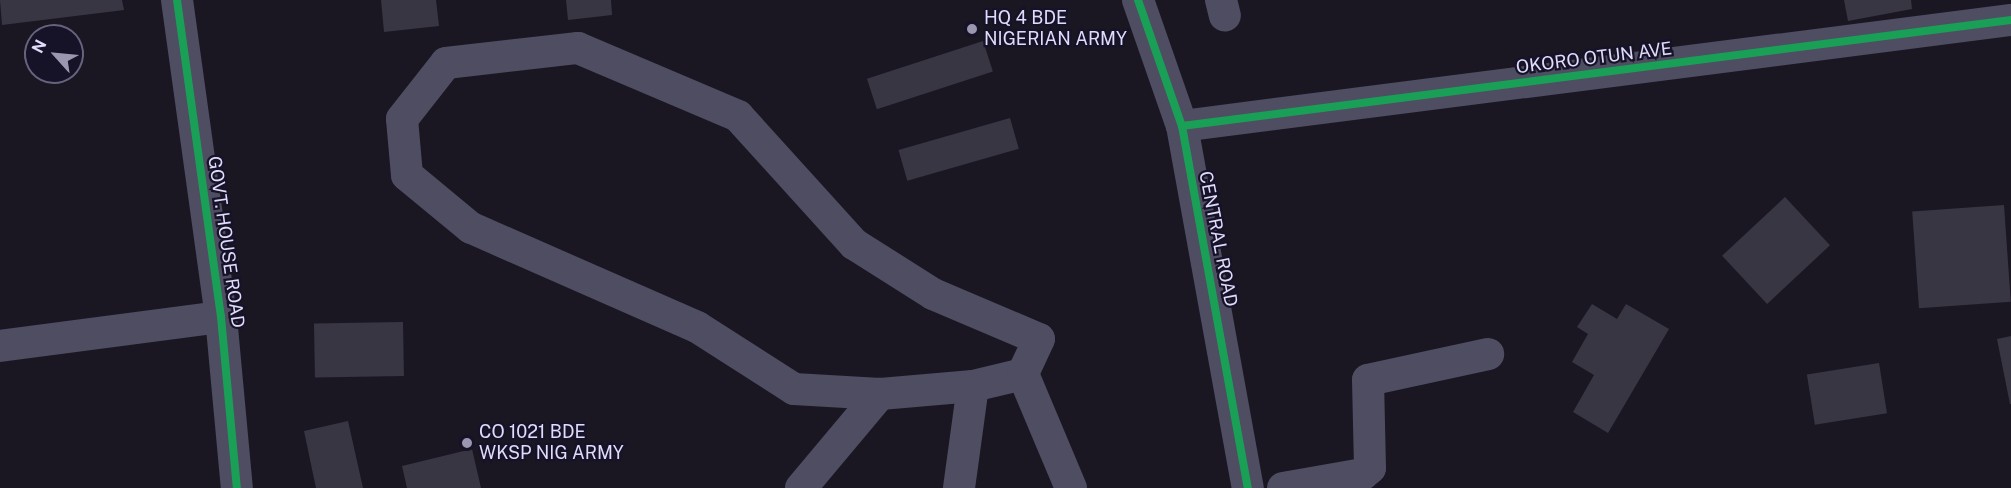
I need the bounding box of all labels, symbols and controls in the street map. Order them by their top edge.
place label: HQ 4 BDE NIGERIAN ARMY [984,8,1127,50]
marker: HQ 4 BDE NIGERIAN ARMY [965,22,979,36]
north arrow [24,24,84,84]
text: N [28,37,51,56]
street label: OKORO OTUN AVE [1515,38,1673,78]
street label: GOVT. HOUSE ROAD [203,155,249,329]
street label: CENTRAL ROAD [1194,169,1242,309]
place label: CO 1021 BDE WKSP NIG ARMY [479,422,624,464]
marker: CO 1021 BDE WKSP NIG ARMY [460,436,474,450]

